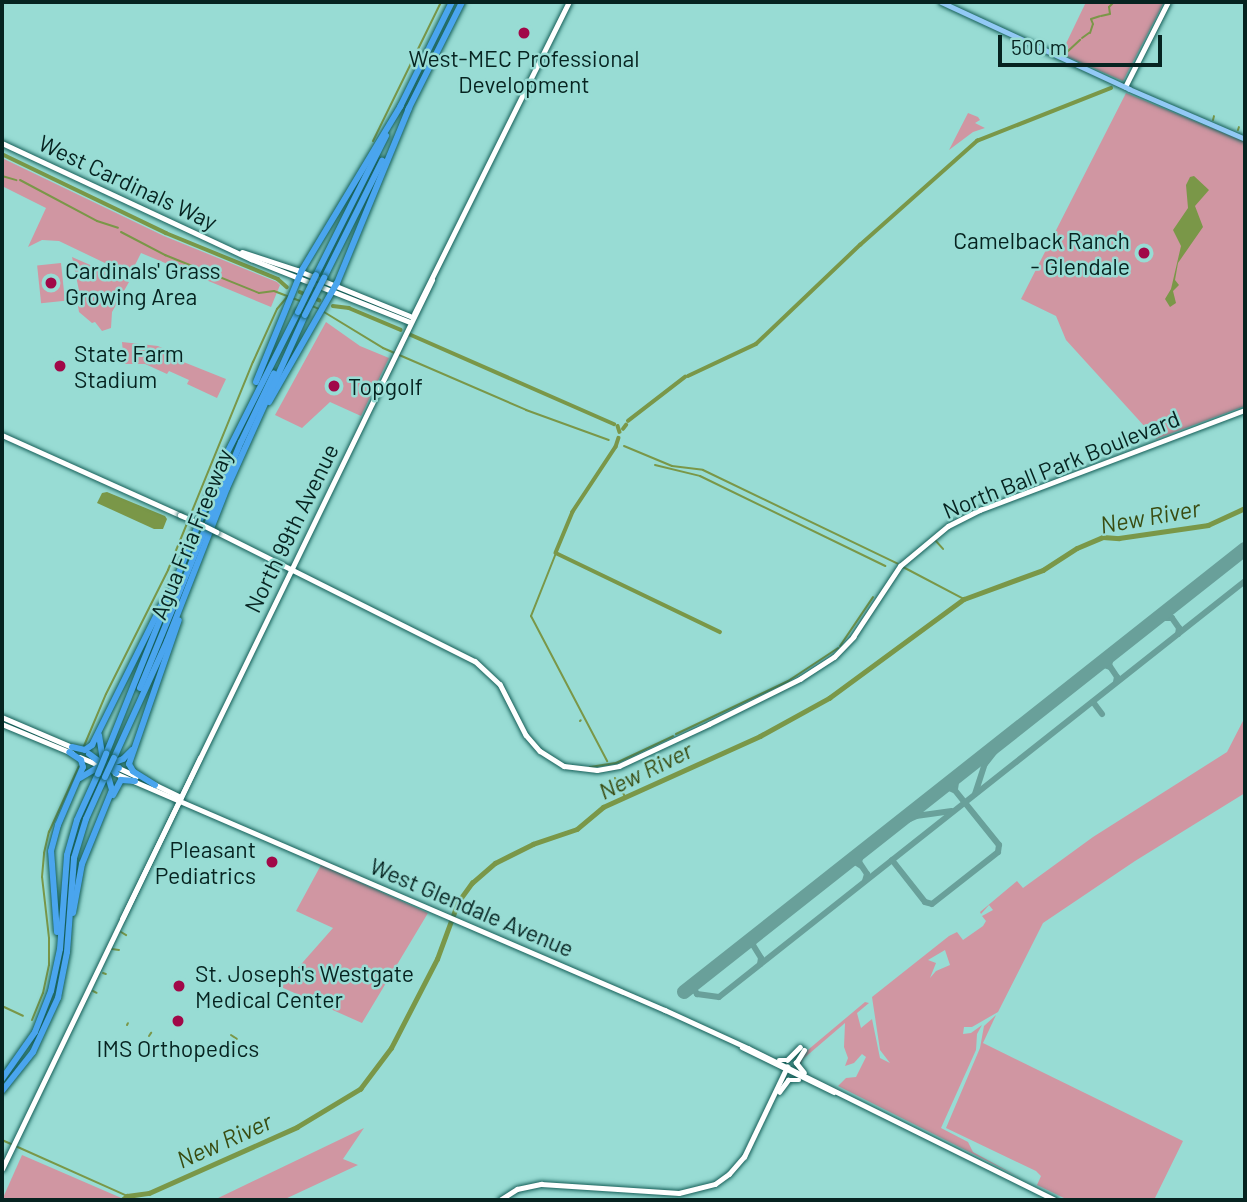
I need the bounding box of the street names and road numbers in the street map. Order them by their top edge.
street label: West Cardinals Way [34,129,222,235]
street label: North Ball Park Boulevard [939,404,1183,524]
street label: North 99th Avenue [238,439,344,617]
street label: Agua Fria Freeway [144,445,238,623]
street label: West Glendale Avenue [366,852,578,962]

